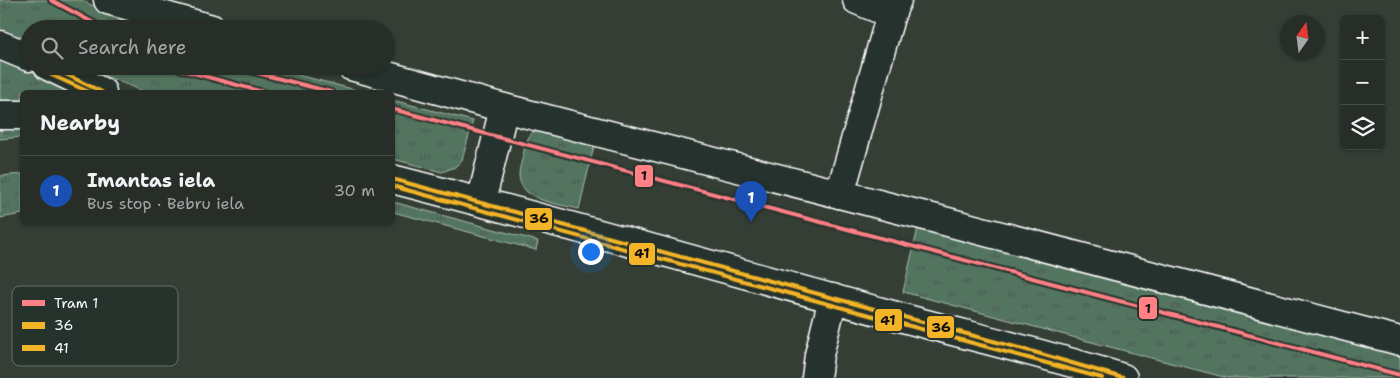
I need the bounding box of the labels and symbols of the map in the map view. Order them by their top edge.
north arrow [1280,15,1325,60]
line badge: 1 [634,164,654,188]
text: 1 [641,166,647,184]
pin: 1 [735,181,767,222]
line badge: 36 [524,207,553,231]
text: 36 [529,209,549,227]
your location [578,239,604,265]
line badge: 41 [628,242,656,266]
text: 41 [634,244,650,262]
legend [12,286,178,366]
text: Tram 1 [54,294,98,312]
line badge: 1 [1138,296,1158,320]
text: 1 [1145,299,1151,317]
line badge: 41 [874,308,903,332]
text: 41 [880,311,896,329]
line badge: 36 [926,315,955,339]
text: 36 [54,316,73,334]
text: 36 [931,318,951,336]
text: 41 [54,339,69,357]

